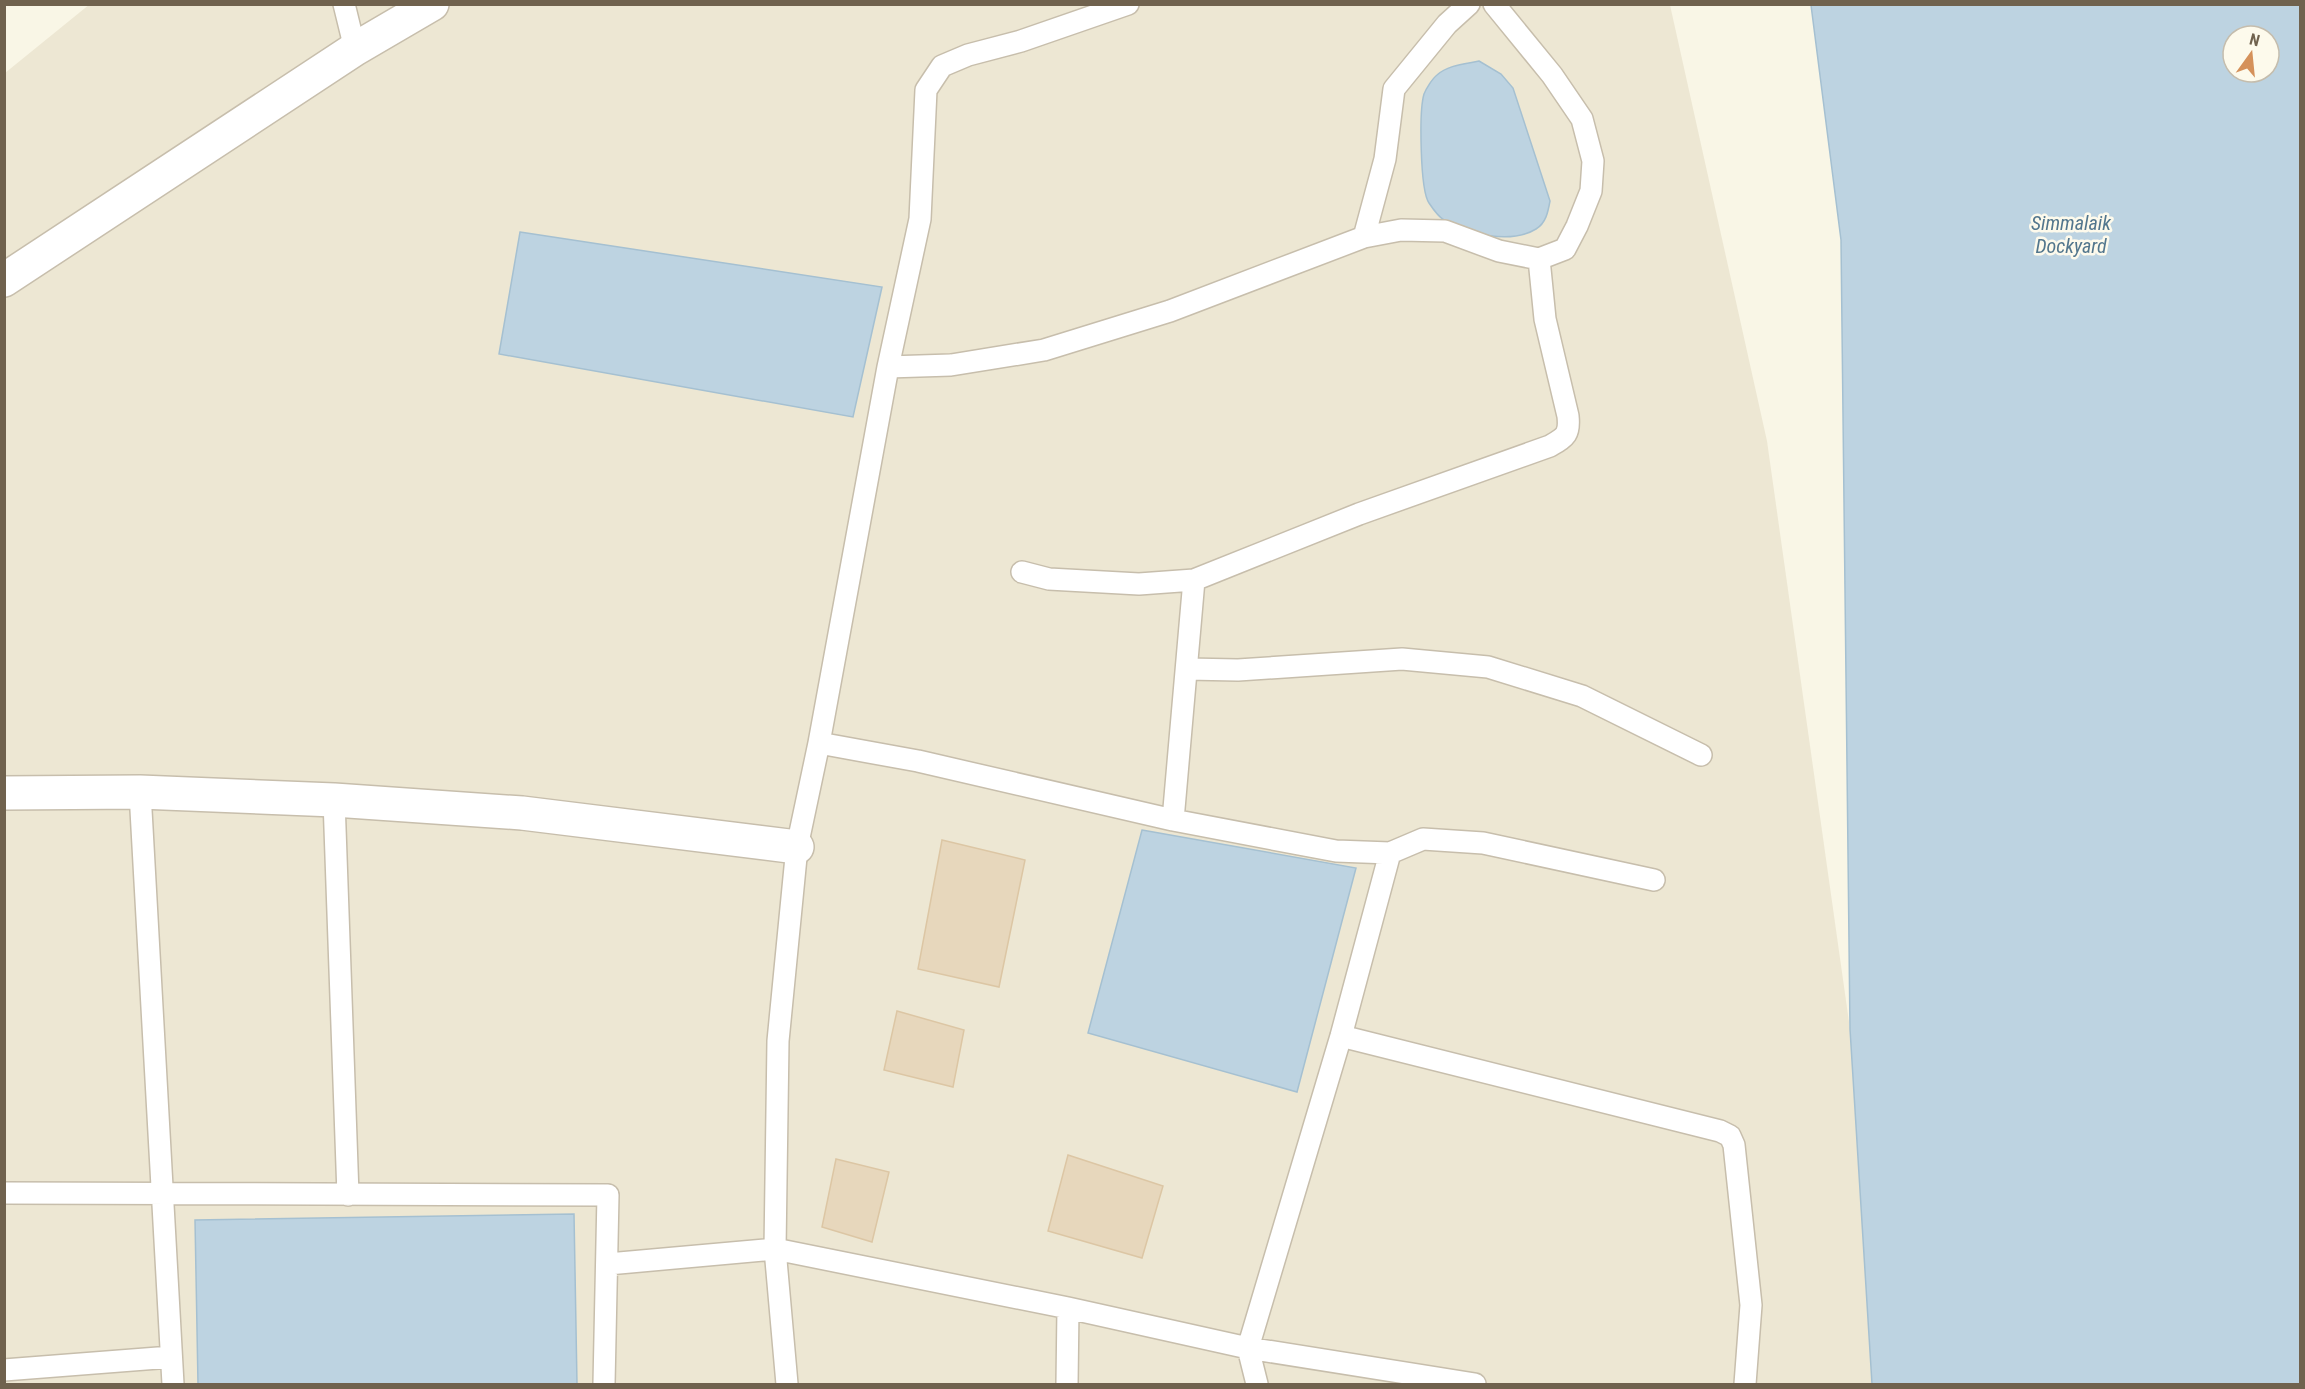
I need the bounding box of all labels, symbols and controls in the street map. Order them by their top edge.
north arrow [2221,24,2281,84]
text: N [2248,30,2262,50]
water label: Simmalaik Dockyard [2031,211,2112,258]

